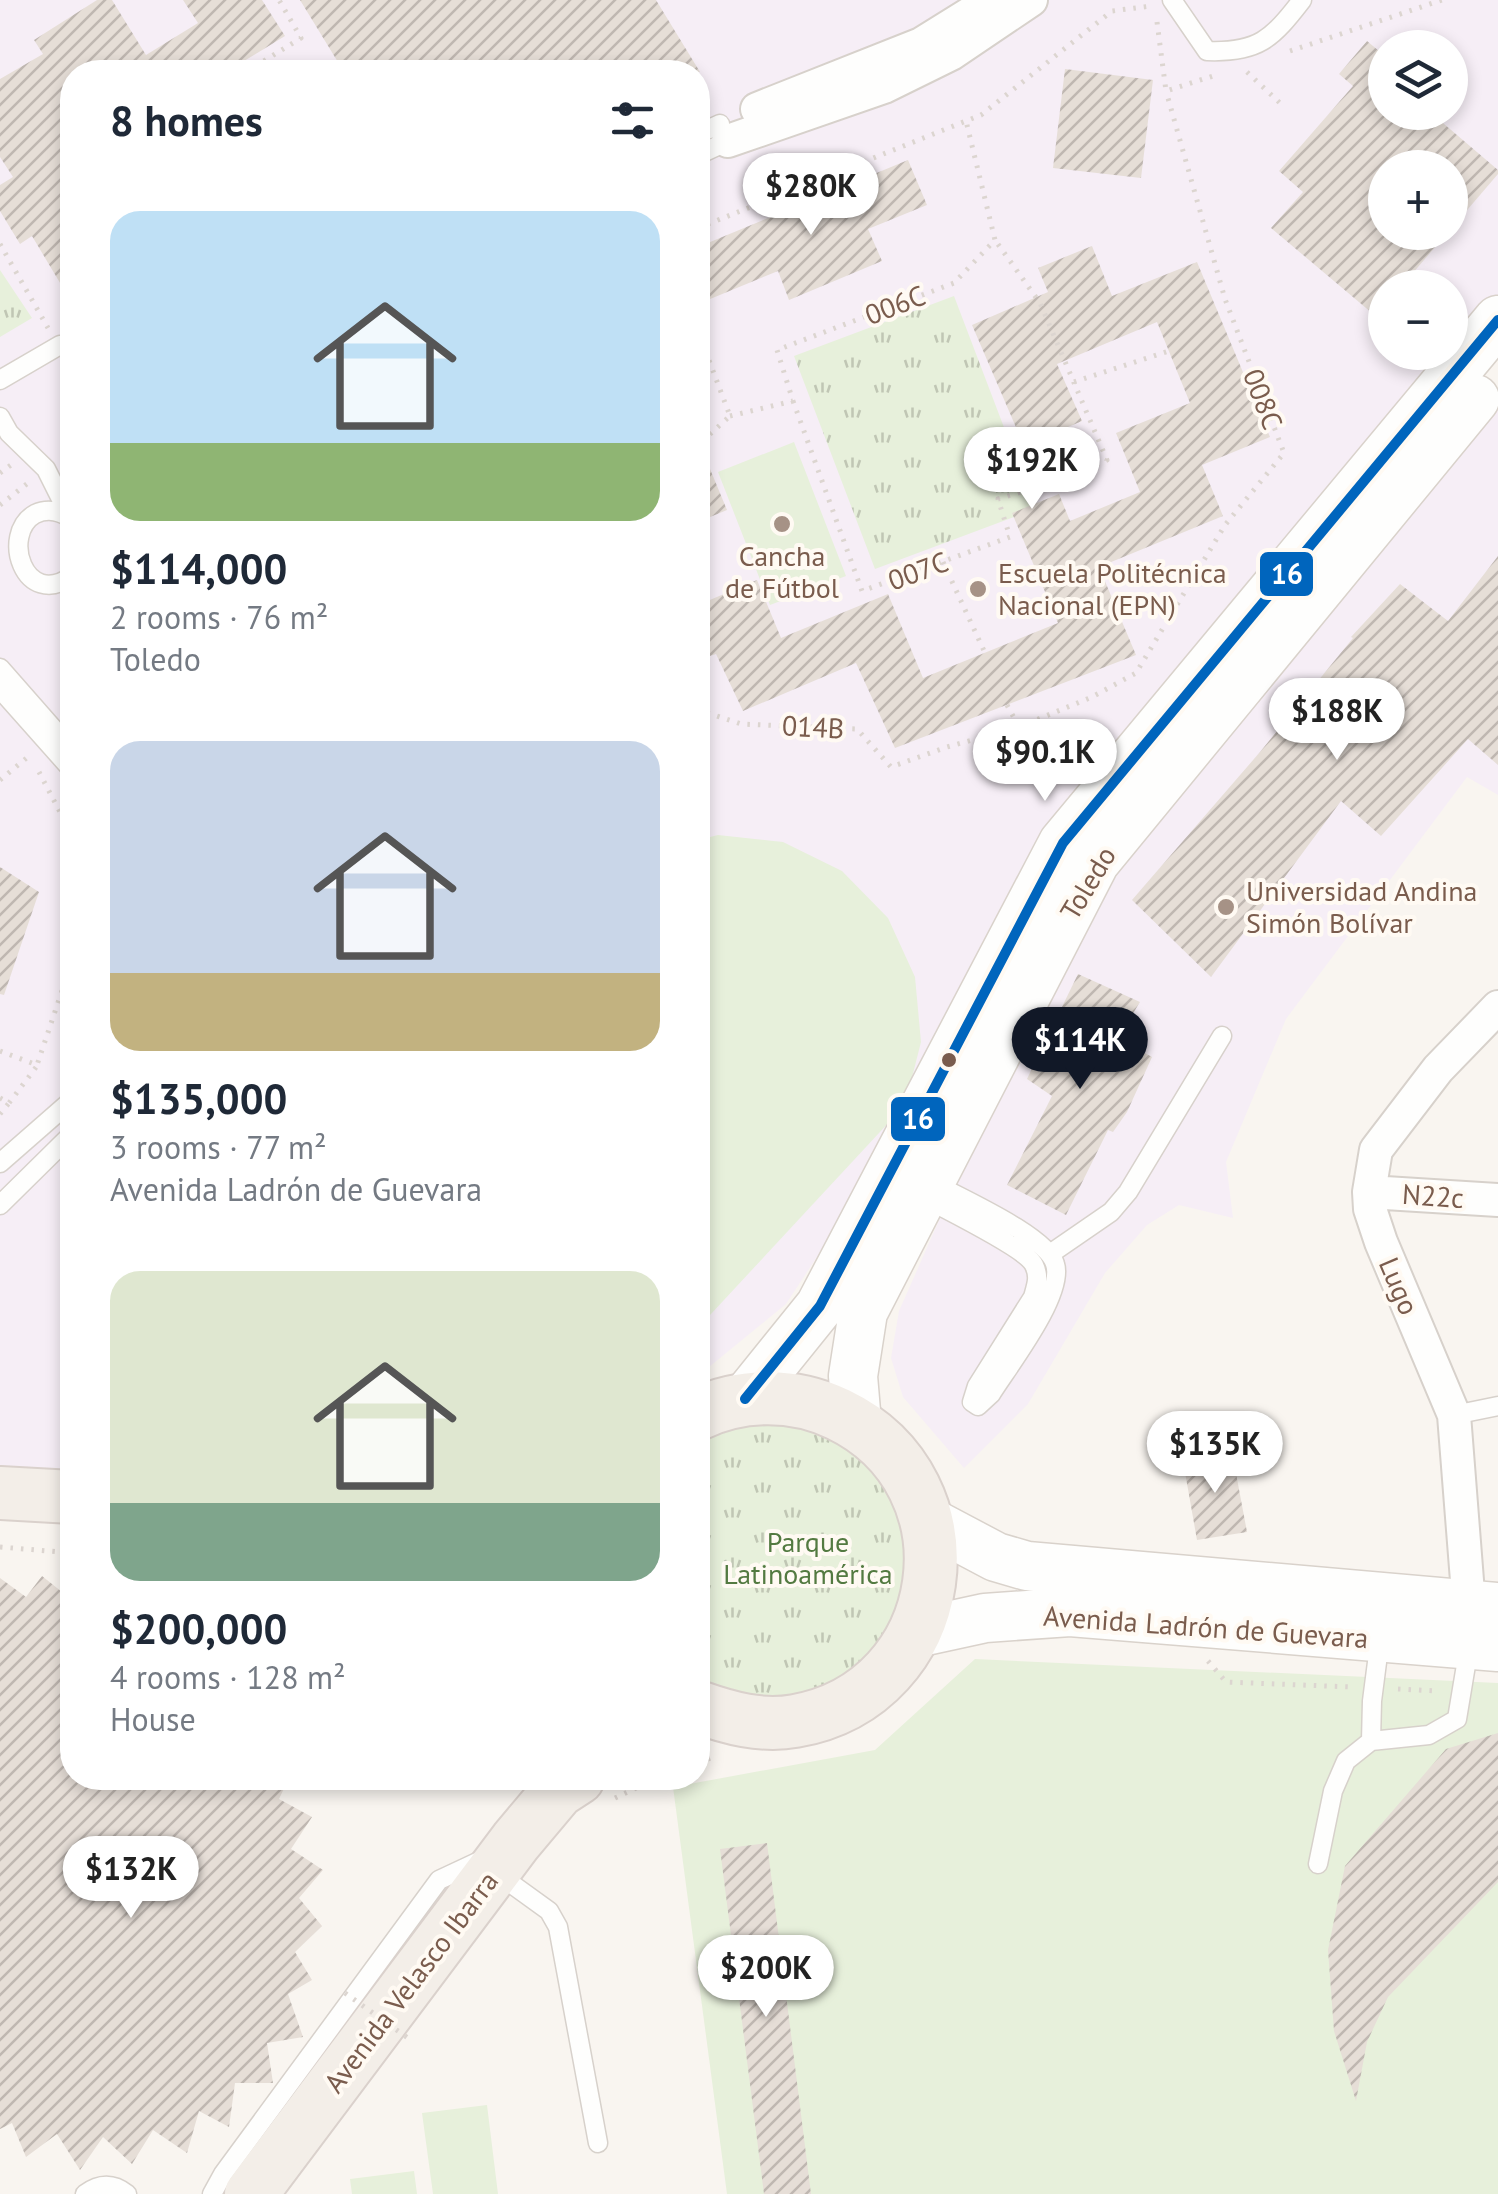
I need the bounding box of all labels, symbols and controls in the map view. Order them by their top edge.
map controls [1368,30,1468,370]
button: layers [1368,30,1468,130]
text: 8 homes [110,93,263,148]
icon: filters [605,93,660,148]
button: + [1368,150,1468,250]
pin: $280K [741,153,881,238]
text: $280K [765,164,857,206]
button: − [1368,270,1468,370]
icon: home [295,276,475,456]
street label: 006C [859,276,930,333]
street label: 008C [1235,363,1292,434]
pin: $192K [962,427,1102,512]
text: $192K [986,438,1078,480]
marker: Cancha de Fútbol [771,513,793,535]
place label: Cancha de Fútbol [725,537,839,606]
text: $114,000 [110,541,287,596]
street label: 007C [883,543,953,598]
line badge: 16 [1258,550,1315,598]
place label: Escuela Politécnica Nacional (EPN) [998,554,1227,623]
text: 16 [1271,555,1303,592]
marker: Escuela Politécnica Nacional (EPN) [967,578,989,600]
text: 2 rooms · 76 m² [110,596,328,638]
text: Toledo [110,638,201,680]
pin: $188K [1267,678,1407,763]
text: $188K [1291,689,1383,731]
street label: 014B [781,706,845,747]
pin: $90.1K [964,719,1126,804]
text: $90.1K [995,730,1095,772]
icon: home [295,806,475,986]
street label: Toledo [1051,839,1124,926]
place label: Universidad Andina Simón Bolívar [1246,872,1477,941]
marker: Universidad Andina Simón Bolívar [1215,896,1237,918]
pin: $114K [1010,1007,1150,1092]
text: $114K [1034,1018,1126,1060]
unlabelled marker [939,1050,959,1070]
text: $135,000 [110,1071,287,1126]
line badge: 16 [889,1095,947,1143]
text: 16 [902,1100,934,1137]
text: 3 rooms · 77 m² [110,1126,327,1168]
text: Avenida Ladrón de Guevara [110,1168,482,1210]
street label: N22c [1401,1175,1465,1216]
street label: Lugo [1371,1251,1428,1320]
icon: home [295,1336,475,1516]
pin: $135K [1145,1411,1285,1496]
text: $135K [1169,1422,1261,1464]
park label: Parque Latinoamérica [723,1523,893,1592]
street label: Avenida Ladrón de Guevara [1042,1597,1370,1656]
text: $200,000 [110,1601,287,1656]
text: 4 rooms · 128 m² [110,1656,346,1698]
text: House [110,1698,196,1740]
pin: $132K [61,1836,201,1921]
text: $132K [85,1847,177,1889]
street label: Avenida Velasco Ibarra [315,1863,506,2100]
pin: $200K [696,1935,836,2020]
text: $200K [720,1946,812,1988]

